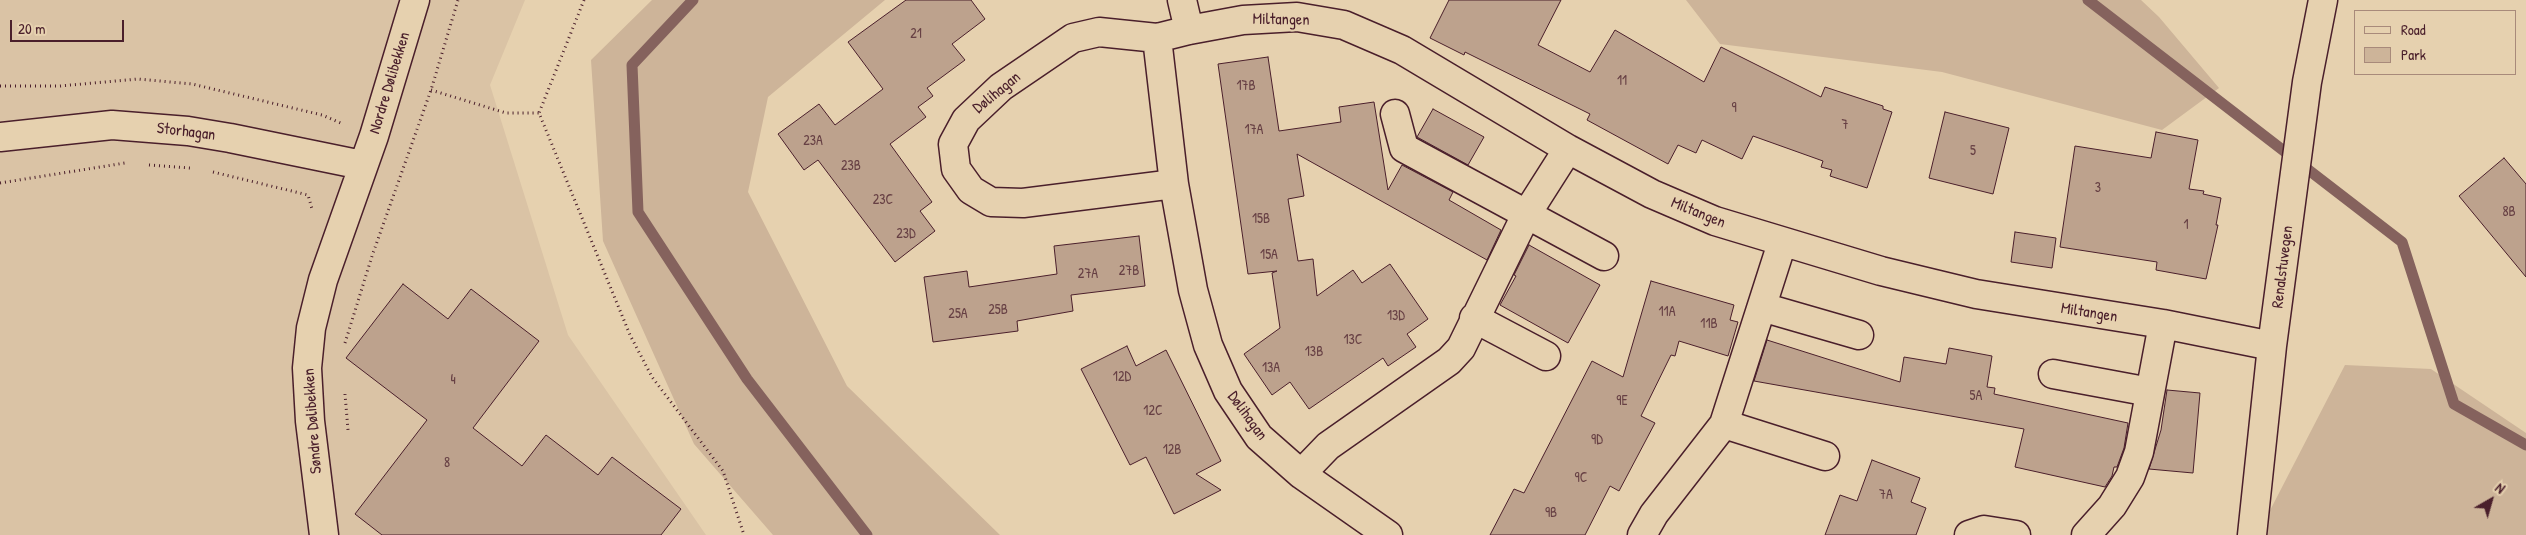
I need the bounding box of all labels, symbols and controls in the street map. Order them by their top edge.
scale bar [12,10,126,42]
street label: Miltangen [1252,10,1310,30]
legend [2354,10,2516,75]
text: 20 m [18,18,45,39]
text: Road [2401,19,2426,40]
house number: 21 [910,26,922,42]
street label: Nordre Dølibekken [365,30,415,136]
text: Park [2401,44,2426,65]
street label: Dølihagan [969,68,1025,118]
house number: 11 [1617,73,1627,89]
house number: 17B [1236,78,1256,94]
house number: 9 [1731,100,1737,116]
house number: 7 [1842,117,1848,133]
street label: Storhagan [156,119,216,145]
house number: 17A [1245,122,1263,138]
house number: 23A [803,133,823,149]
house number: 5 [1970,143,1976,159]
house number: 23B [841,158,861,174]
house number: 3 [2095,180,2101,196]
house number: 23C [873,192,893,208]
street label: Miltangen [1668,193,1728,233]
house number: 8B [2502,204,2516,220]
house number: 15B [1252,211,1270,227]
house number: 1 [2183,217,2189,233]
street label: Renalstuvegen [2268,225,2298,309]
house number: 23D [896,226,916,242]
house number: 15A [1260,247,1278,263]
house number: 27B [1119,263,1139,279]
house number: 27A [1078,266,1098,282]
street label: Miltangen [2059,299,2119,327]
house number: 25B [988,302,1008,318]
house number: 11A [1659,304,1675,320]
house number: 25A [948,306,968,322]
house number: 13D [1387,308,1405,324]
house number: 11B [1700,316,1718,332]
house number: 13C [1343,332,1363,348]
house number: 13B [1305,344,1323,360]
house number: 13A [1262,360,1280,376]
street label: Søndre Dølibekken [300,368,326,474]
house number: 12D [1113,369,1131,385]
house number: 4 [450,372,456,388]
street label: Dølihagan [1223,388,1271,444]
house number: 5A [1970,388,1982,404]
house number: 9E [1616,393,1628,409]
house number: 12C [1143,403,1163,419]
house number: 9D [1591,432,1603,448]
house number: 12B [1163,442,1181,458]
house number: 8 [444,455,450,471]
house number: 9C [1575,470,1587,486]
north arrow [2466,475,2516,525]
text: N [2492,478,2509,498]
house number: 7A [1879,487,1893,503]
house number: 9B [1545,505,1557,521]

